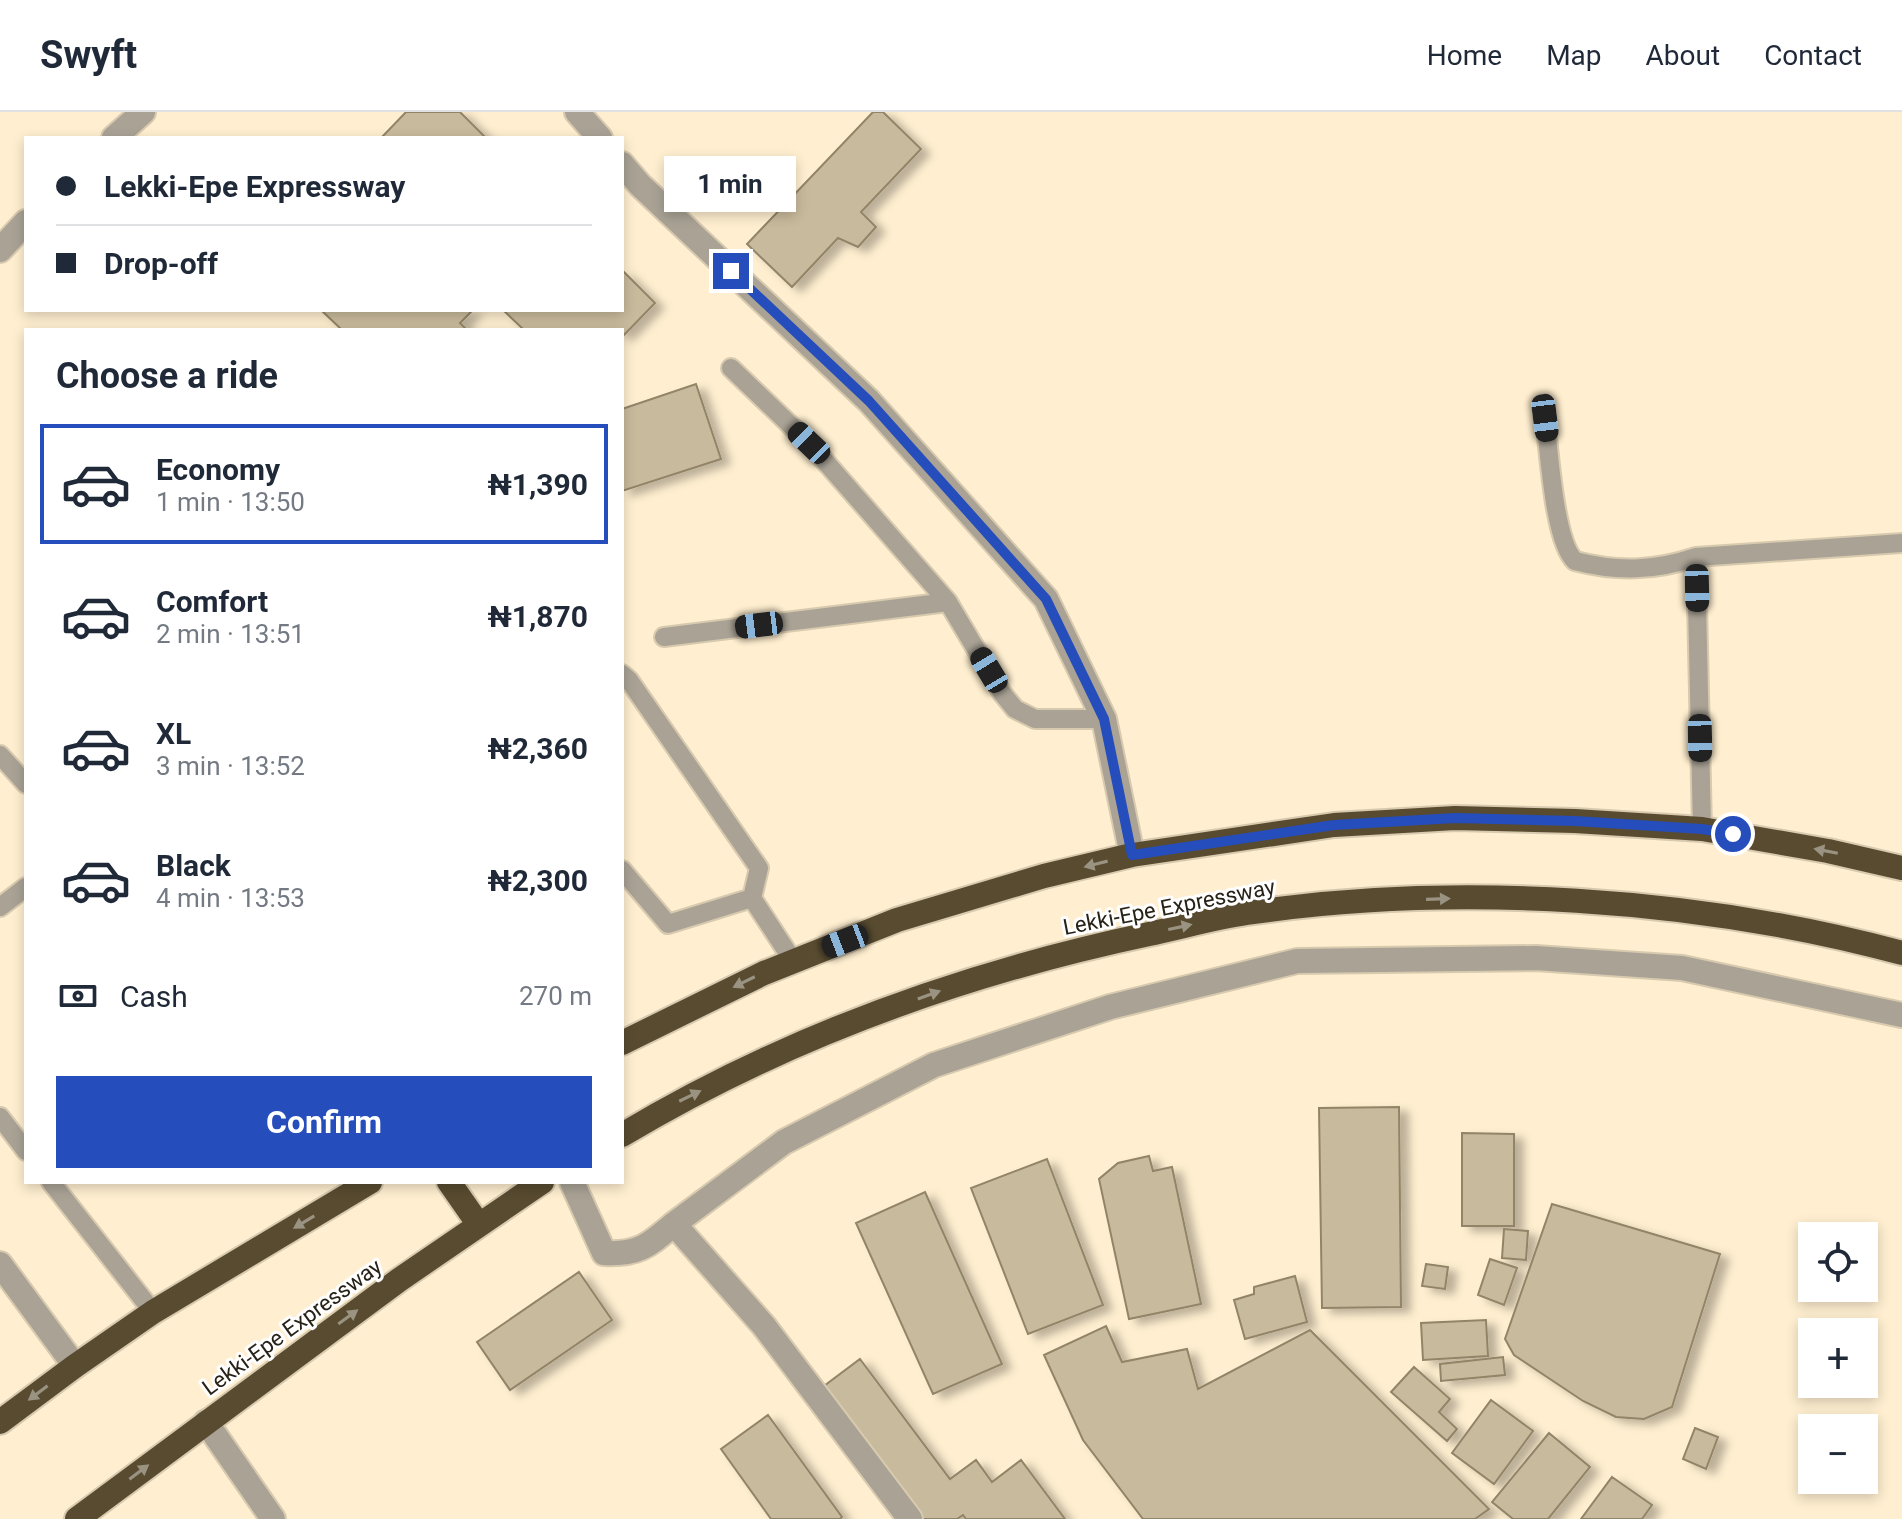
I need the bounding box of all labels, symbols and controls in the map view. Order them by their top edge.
text: Swyft [40,33,137,77]
text: Home [1427,39,1502,72]
text: Map [1546,39,1602,72]
text: About [1646,39,1720,72]
text: Contact [1764,39,1862,72]
callout: 1 min [665,155,797,211]
text: Lekki-Epe Expressway [104,169,405,204]
text: 1 min [697,169,763,199]
text: Drop-off [104,246,218,281]
route end [713,253,749,289]
text: Choose a ride [56,355,278,397]
car [1530,393,1560,443]
car [783,418,835,468]
icon: car [60,448,132,520]
text: Economy [156,452,280,487]
text: ₦1,390 [487,467,588,502]
text: 1 min · 13:50 [156,487,305,517]
car [1685,564,1709,612]
icon: car [60,580,132,652]
text: Comfort [156,584,268,619]
text: ₦1,870 [487,599,588,634]
car [734,610,784,640]
text: 2 min · 13:51 [156,619,305,649]
car [966,643,1012,697]
icon: car [60,712,132,784]
car [1688,714,1712,762]
text: XL [156,716,191,751]
text: ₦2,360 [487,731,588,766]
text: 3 min · 13:52 [156,751,305,781]
route start [1715,816,1751,852]
icon: car [60,844,132,916]
one-way arrow [1813,844,1838,856]
text: Black [156,848,231,883]
one-way arrow [1083,858,1108,870]
text: ₦2,300 [487,863,588,898]
street label: Lekki-Epe Expressway [1061,874,1278,940]
text: 4 min · 13:53 [156,883,305,913]
one-way arrow [1426,893,1451,906]
car [818,921,872,961]
one-way arrow [1168,921,1193,933]
icon: cash [56,974,100,1018]
one-way arrow [732,975,755,989]
text: Cash [120,979,188,1014]
text: 270 m [519,981,592,1011]
one-way arrow [917,988,941,1001]
button: Confirm [56,1076,592,1168]
one-way arrow [678,1089,702,1103]
one-way arrow [293,1215,315,1229]
map controls [1798,1222,1878,1494]
button: locate [1798,1222,1878,1302]
street label: Lekki-Epe Expressway [198,1253,387,1400]
one-way arrow [338,1310,358,1326]
button: + [1798,1318,1878,1398]
one-way arrow [28,1385,48,1401]
button: − [1798,1414,1878,1494]
one-way arrow [129,1465,149,1481]

